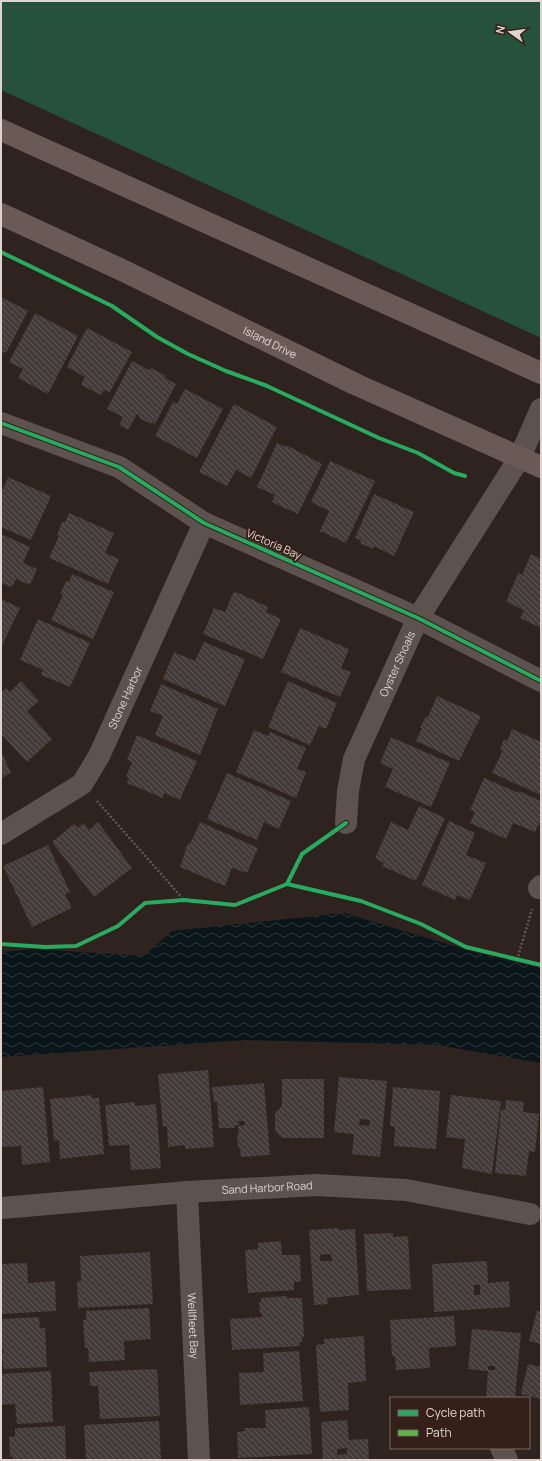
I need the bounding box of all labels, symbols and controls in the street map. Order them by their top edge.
north arrow [490,12,530,52]
text: N [492,24,508,35]
street label: Island Drive [241,322,300,362]
street label: Victoria Bay [244,525,304,562]
street label: Oyster Shoals [375,628,418,699]
street label: Stone Harbor [104,664,146,731]
street label: Sand Harbor Road [221,1177,313,1197]
street label: Wellfleet Bay [185,1293,202,1359]
legend [390,1397,530,1449]
text: Cycle path [426,1404,485,1421]
text: Path [426,1424,452,1441]

